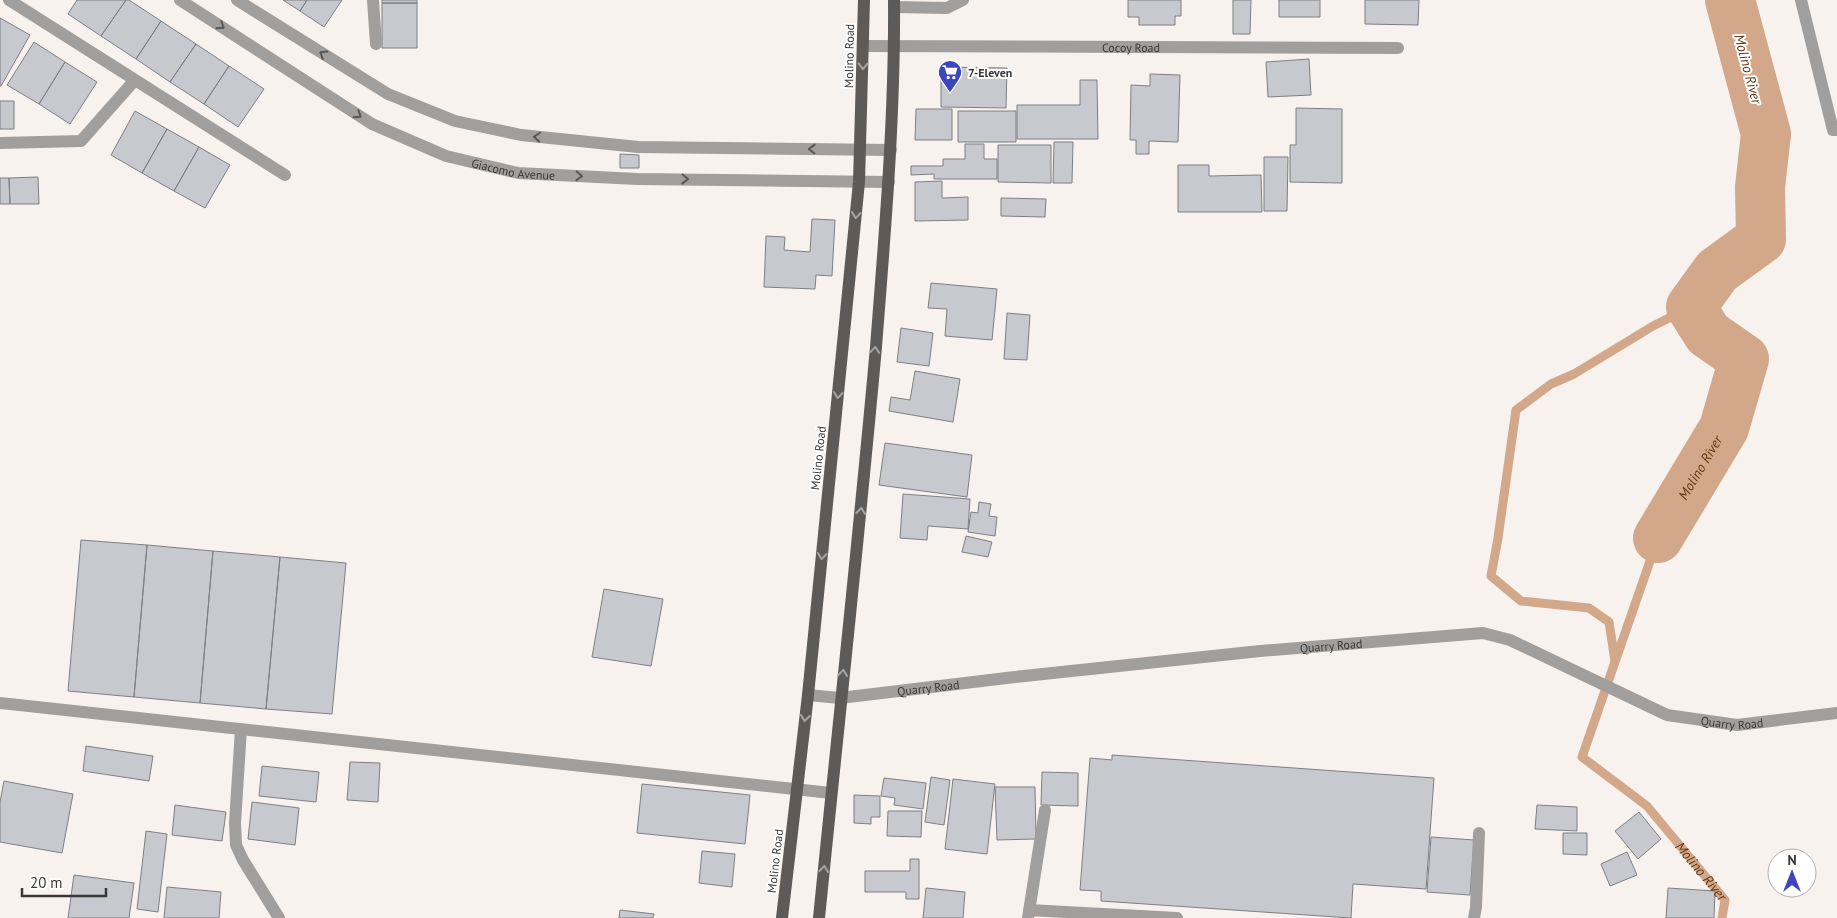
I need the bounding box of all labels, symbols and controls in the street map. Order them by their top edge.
one-way arrow [216,20,225,30]
street label: Molino Road [841,24,857,88]
water label: Molino River [1730,32,1766,107]
street label: Cocoy Road [1102,39,1160,55]
one-way arrow [319,50,328,60]
supermarket icon: 7-Eleven [937,59,963,93]
one-way arrow [858,62,868,70]
place label: 7-Eleven [968,65,1012,80]
one-way arrow [353,108,362,118]
one-way arrow [533,132,541,143]
one-way arrow [808,144,816,154]
street label: Giacomo Avenue [470,155,555,182]
one-way arrow [575,170,583,181]
one-way arrow [682,174,690,184]
one-way arrow [851,212,862,220]
one-way arrow [870,345,881,353]
one-way arrow [833,391,844,399]
street label: Molino Road [807,425,829,491]
water label: Molino River [1674,431,1727,503]
one-way arrow [855,507,866,515]
one-way arrow [816,553,827,561]
street label: Quarry Road [1299,635,1363,655]
one-way arrow [837,669,848,677]
street label: Quarry Road [896,676,960,699]
street label: Quarry Road [1700,712,1764,733]
one-way arrow [800,714,811,722]
street label: Molino Road [764,828,786,894]
water label: Molino River [1671,838,1732,906]
north arrow [1767,848,1817,898]
text: N [1787,851,1797,869]
one-way arrow [818,865,829,873]
scale bar [22,866,106,898]
text: 20 m [30,873,63,892]

